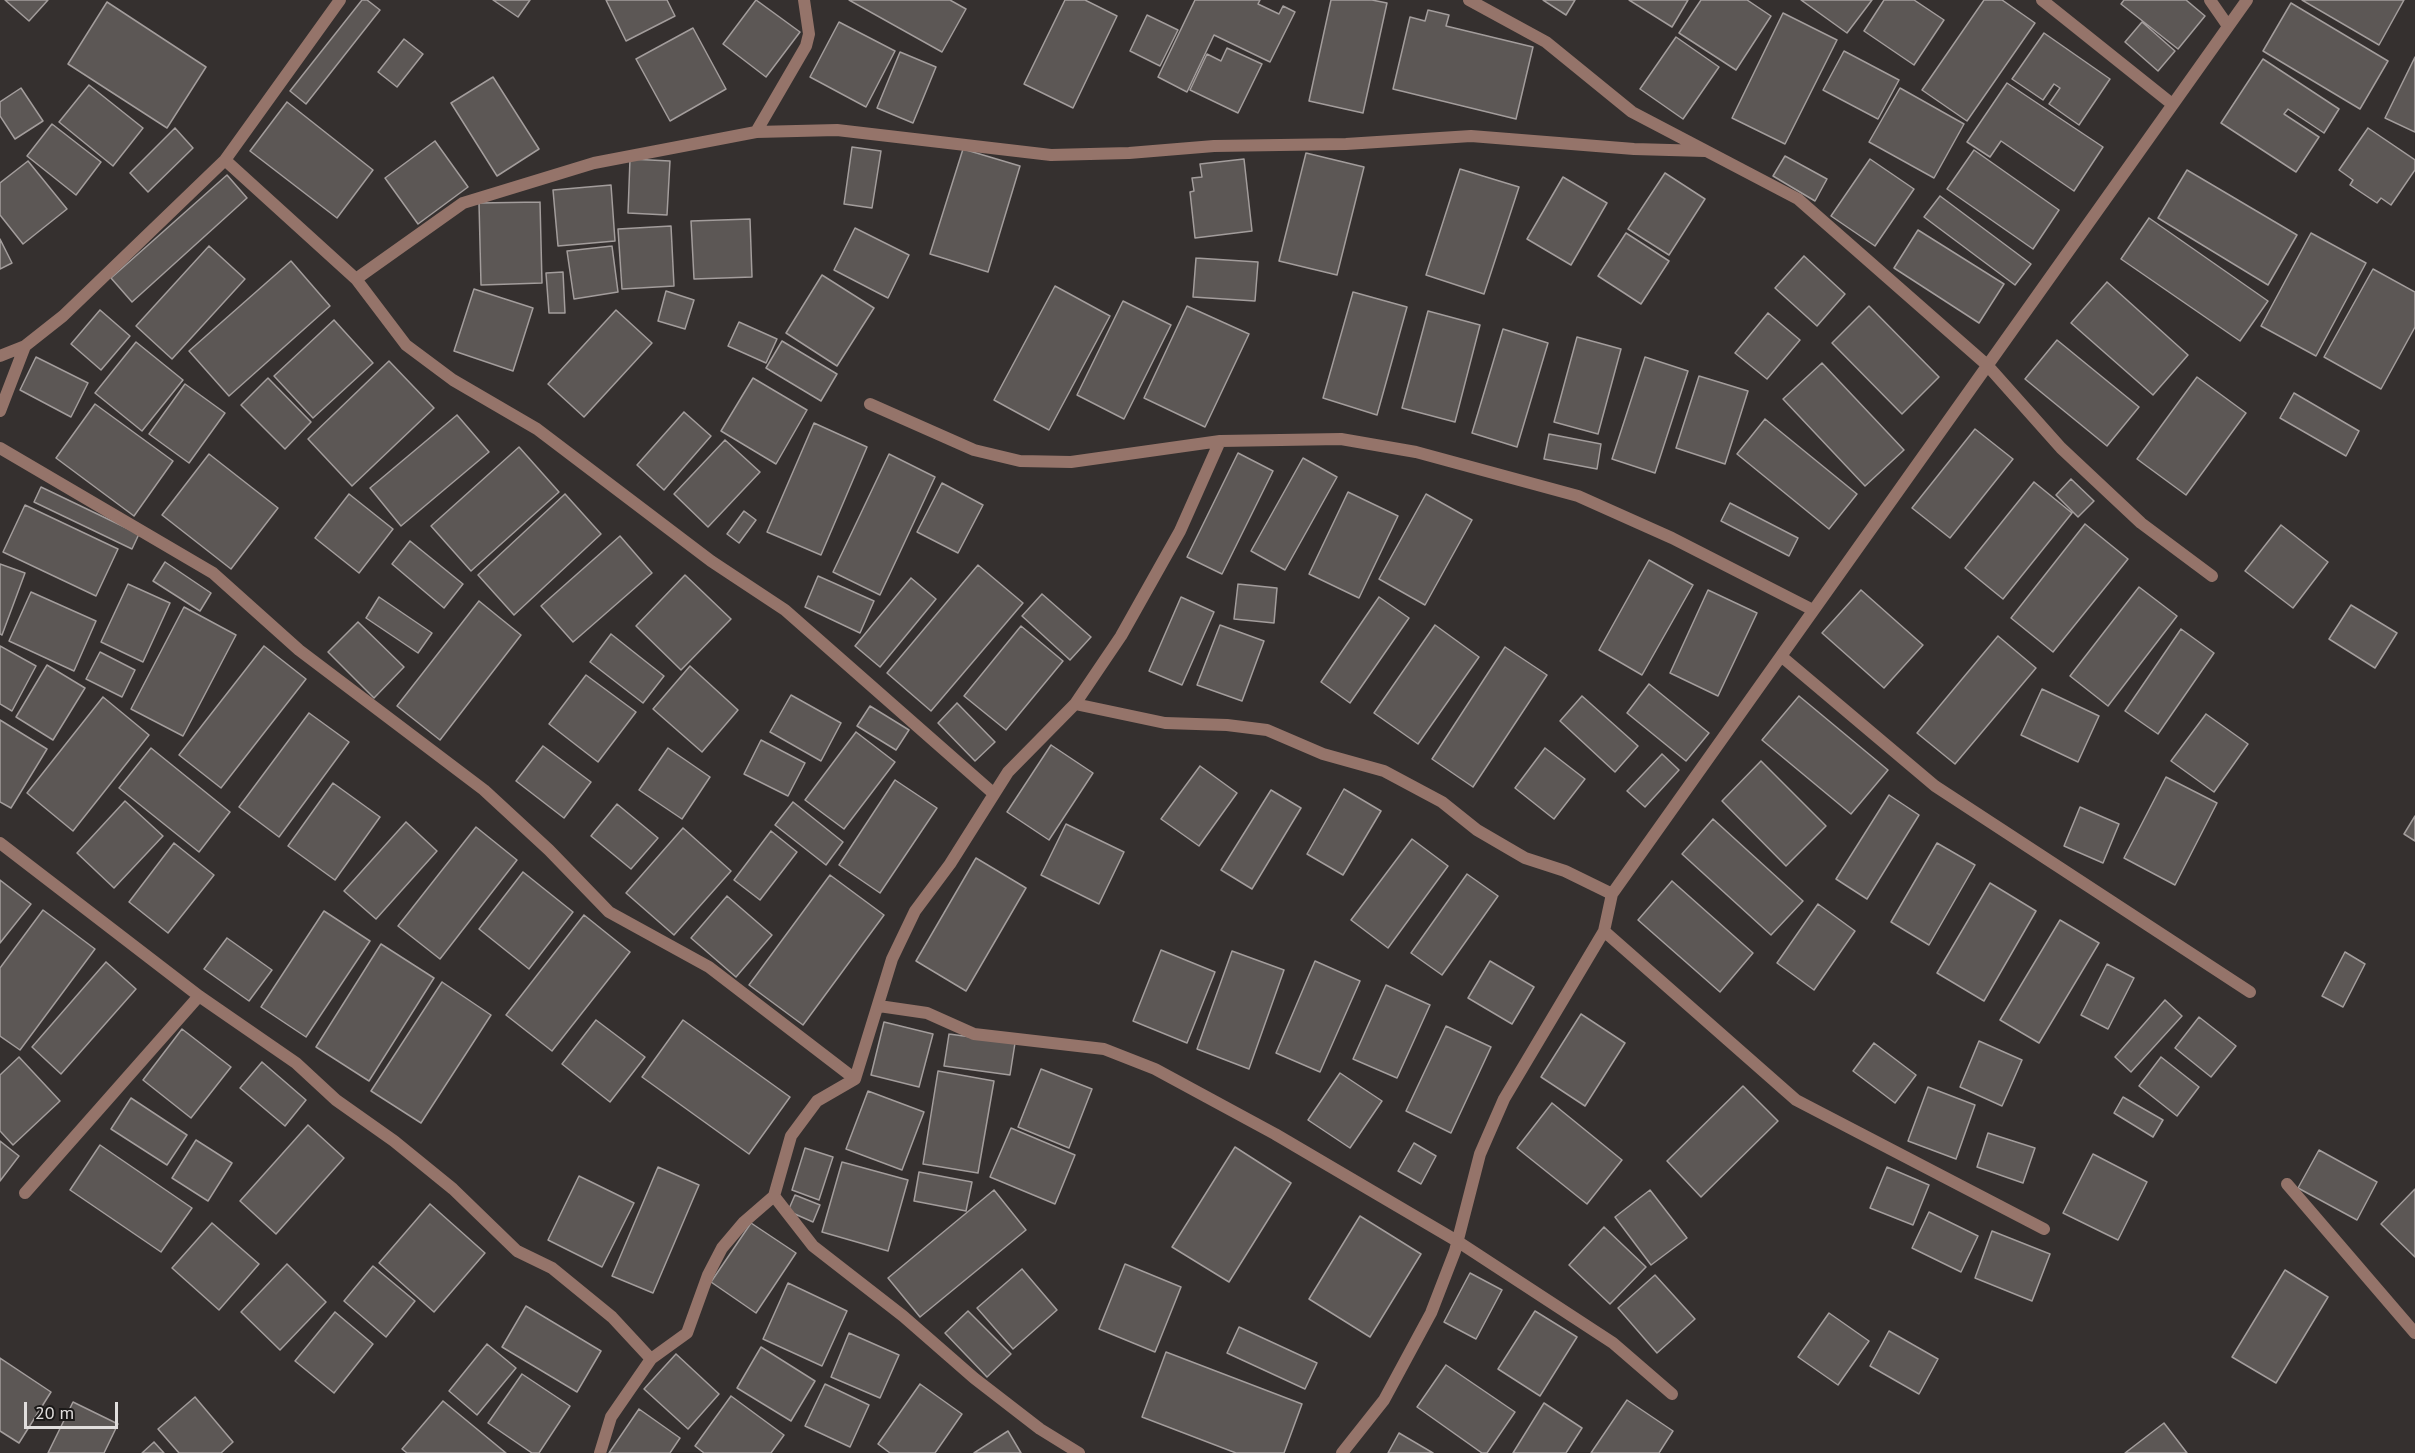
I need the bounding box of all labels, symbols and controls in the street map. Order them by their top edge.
scale bar [27,1390,122,1428]
text: 20 m [35,1401,74,1424]

